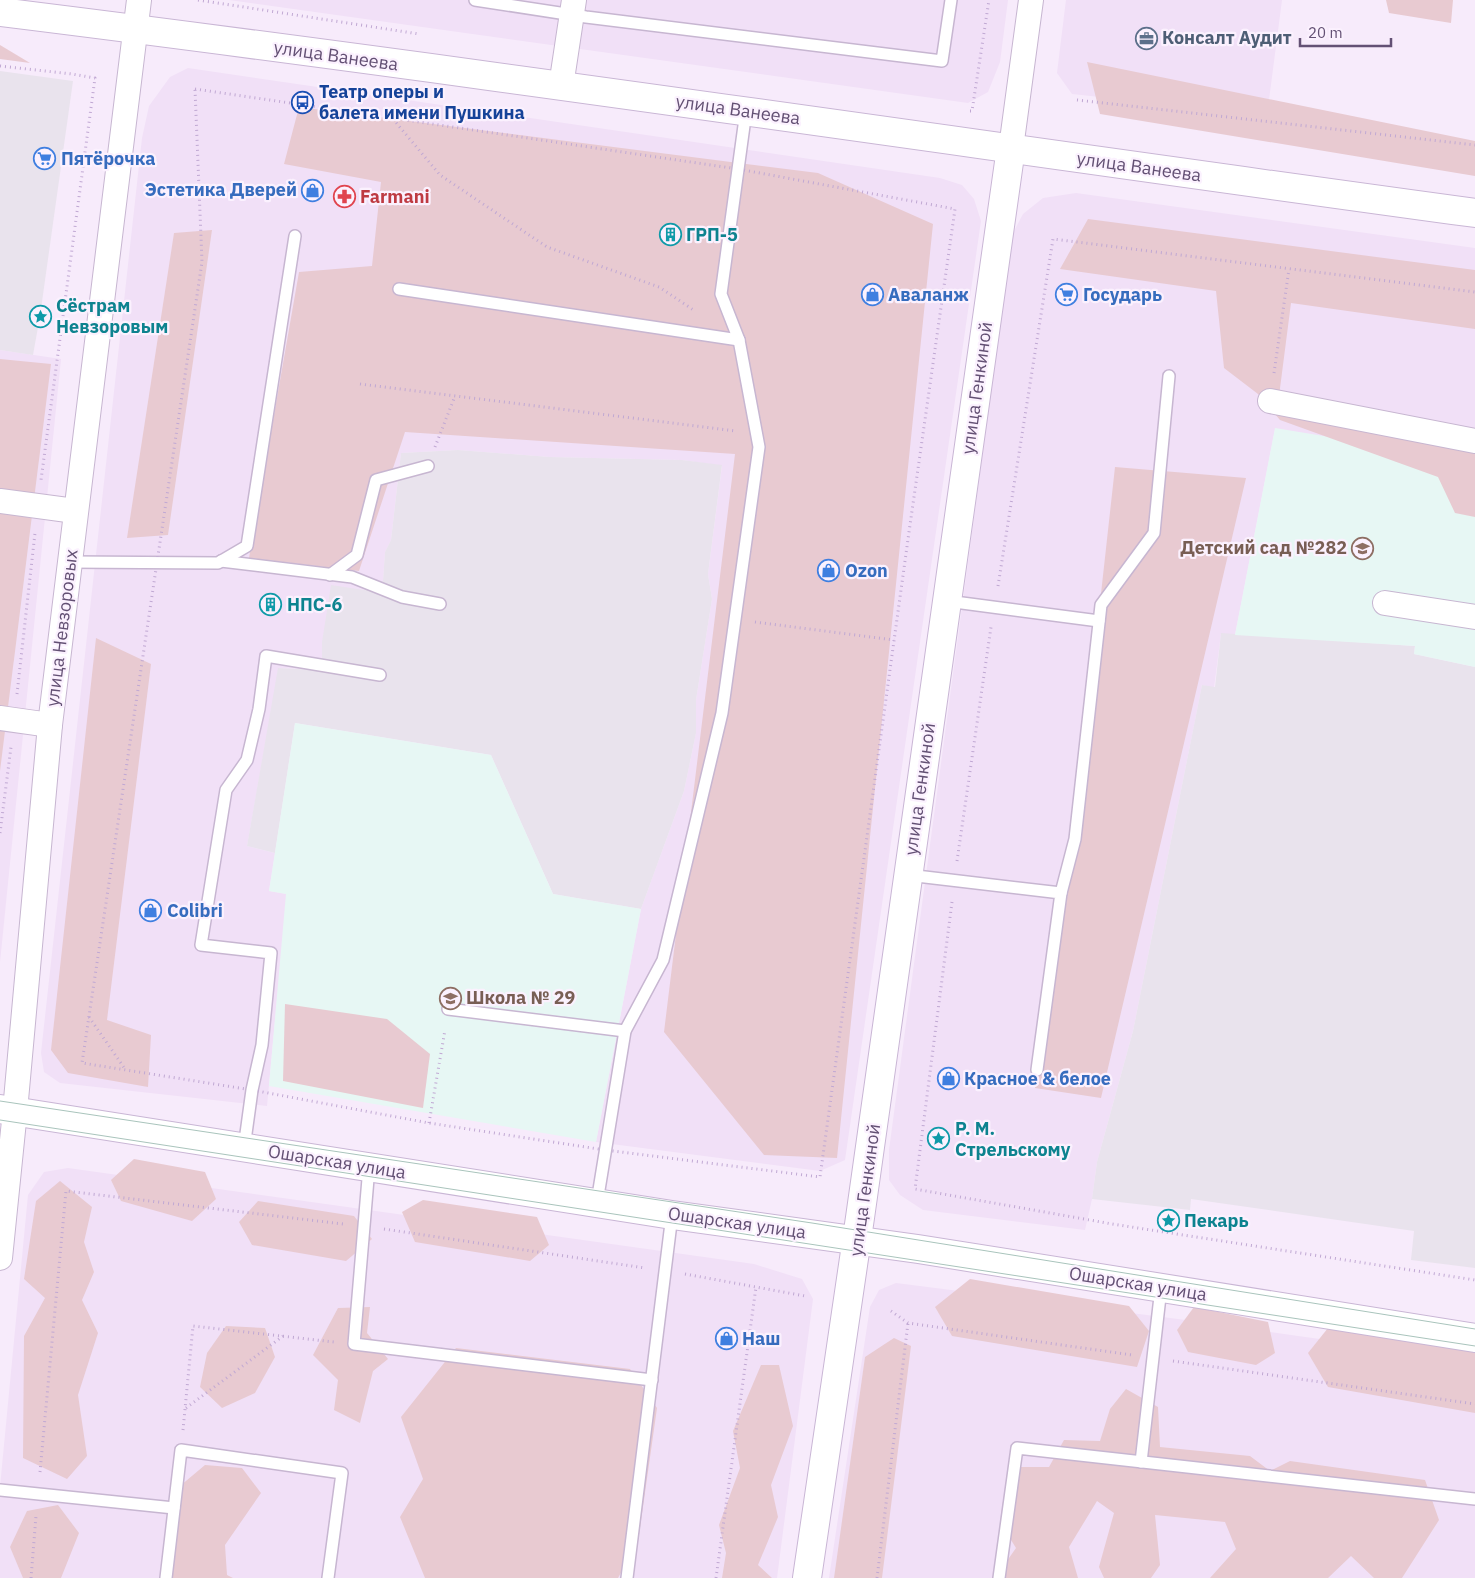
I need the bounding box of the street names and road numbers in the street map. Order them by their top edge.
street label: улица Ванеева [272,35,400,76]
street label: улица Ванеева [674,89,802,130]
street label: улица Ванеева [1075,146,1203,187]
street label: улица Генкиной [956,320,997,456]
street label: улица Невзоровых [40,548,83,708]
street label: улица Генкиной [899,721,940,857]
street label: улица Генкиной [844,1122,885,1258]
street label: Ошарская улица [266,1139,408,1184]
street label: Ошарская улица [666,1201,808,1244]
street label: Ошарская улица [1067,1261,1209,1306]

